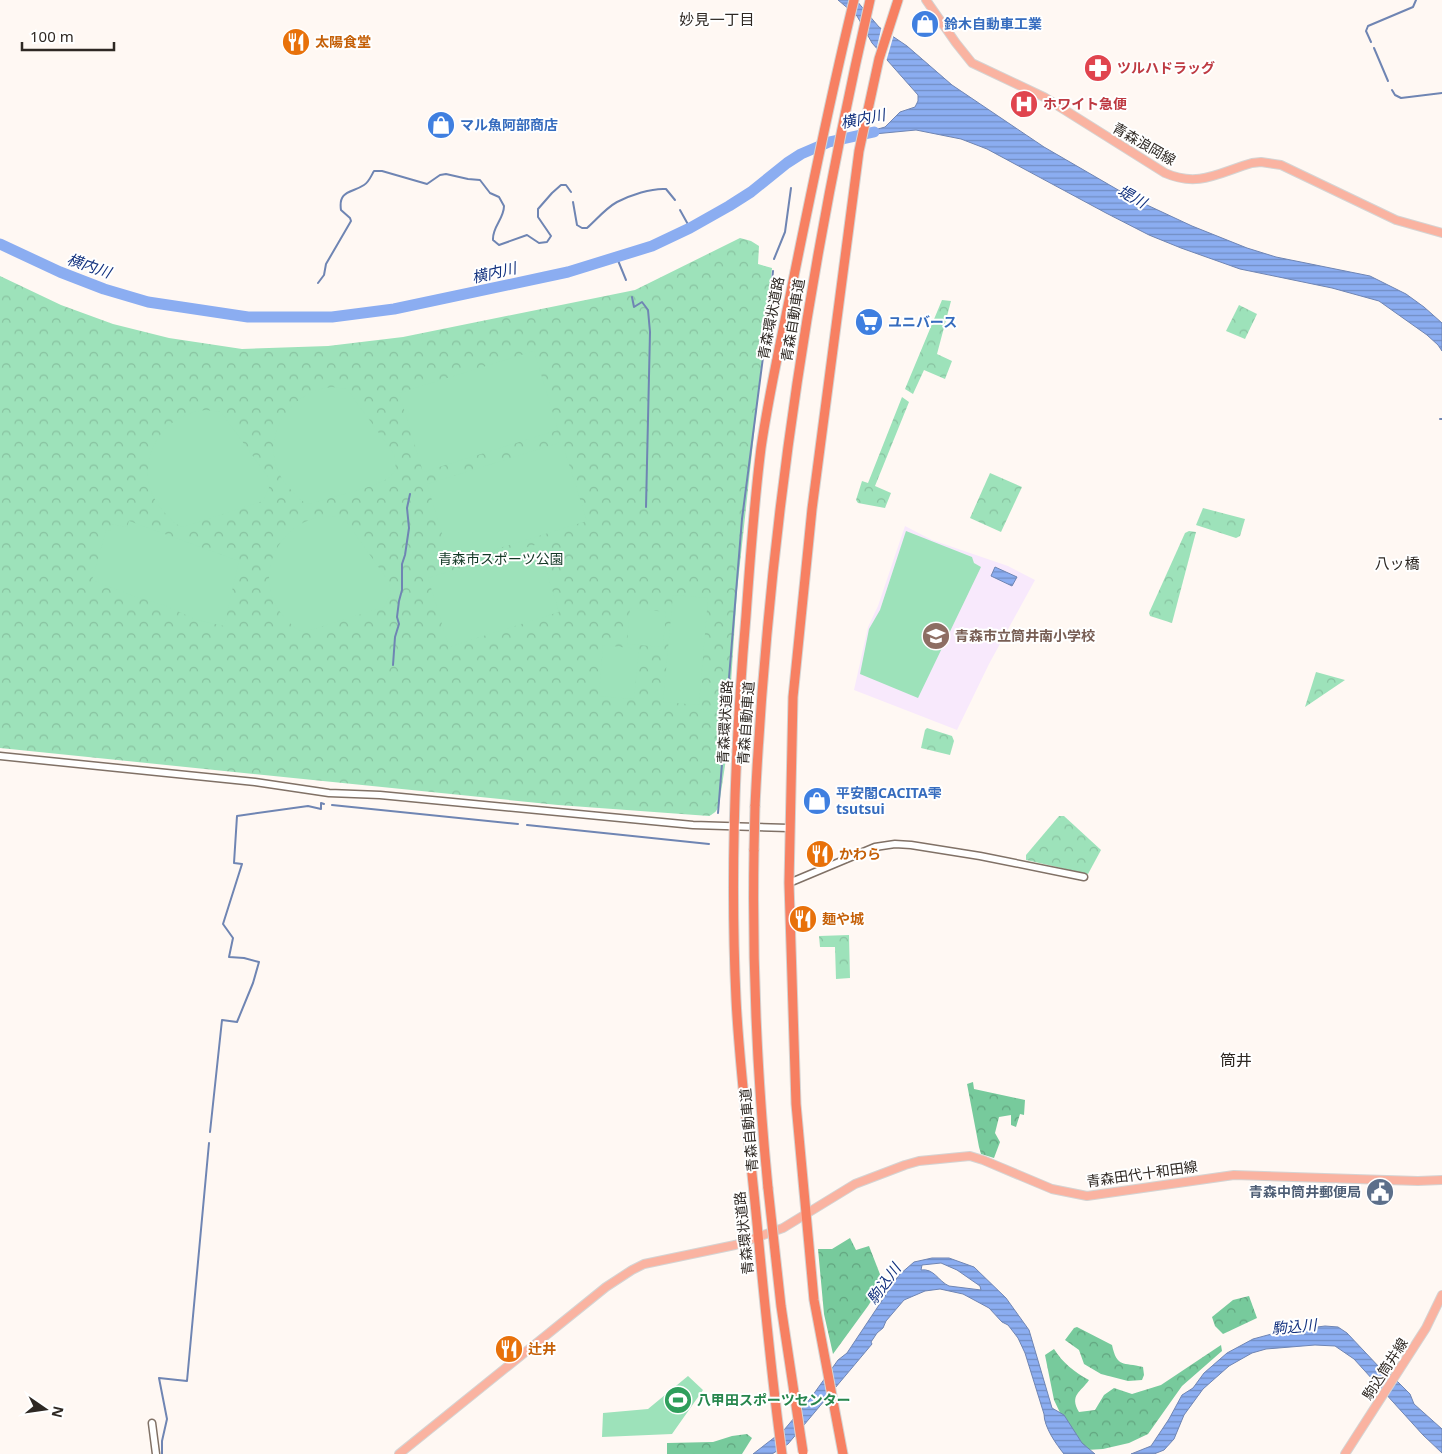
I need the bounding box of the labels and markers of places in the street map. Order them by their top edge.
shop icon: 鈴木自動車工業 [910,9,940,39]
place label: 鈴木自動車工業 [944,14,1042,33]
restaurant icon: 太陽食堂 [281,27,311,57]
place label: 太陽食堂 [315,32,371,51]
pharmacy icon: ツルハドラッグ [1083,53,1113,83]
place label: ツルハドラッグ [1117,58,1215,77]
hospital icon: ホワイト急便 [1009,89,1039,119]
place label: ホワイト急便 [1043,94,1127,113]
shop icon: マル魚阿部商店 [426,110,456,140]
place label: マル魚阿部商店 [460,115,558,134]
supermarket icon: ユニバース [854,307,884,337]
place label: ユニバース [888,312,957,331]
school or university icon: 青森市立筒井南小学校 [921,621,951,651]
place label: 青森市立筒井南小学校 [955,626,1095,645]
place label: 平安閣CACITA雫 tsutsui [836,783,942,818]
shop icon: 平安閣CACITA雫 tsutsui [802,786,832,816]
restaurant icon: かわら [805,839,835,869]
place label: かわら [839,844,881,863]
restaurant icon: 麺や城 [788,904,818,934]
place label: 麺や城 [822,909,864,928]
public building icon: 青森中筒井郵便局 [1365,1177,1395,1207]
place label: 青森中筒井郵便局 [1249,1182,1361,1201]
restaurant icon: 辻井 [494,1334,524,1364]
place label: 辻井 [528,1339,556,1358]
sports icon: 八甲田スポーツセンター [663,1385,693,1415]
place label: 八甲田スポーツセンター [697,1390,851,1409]

